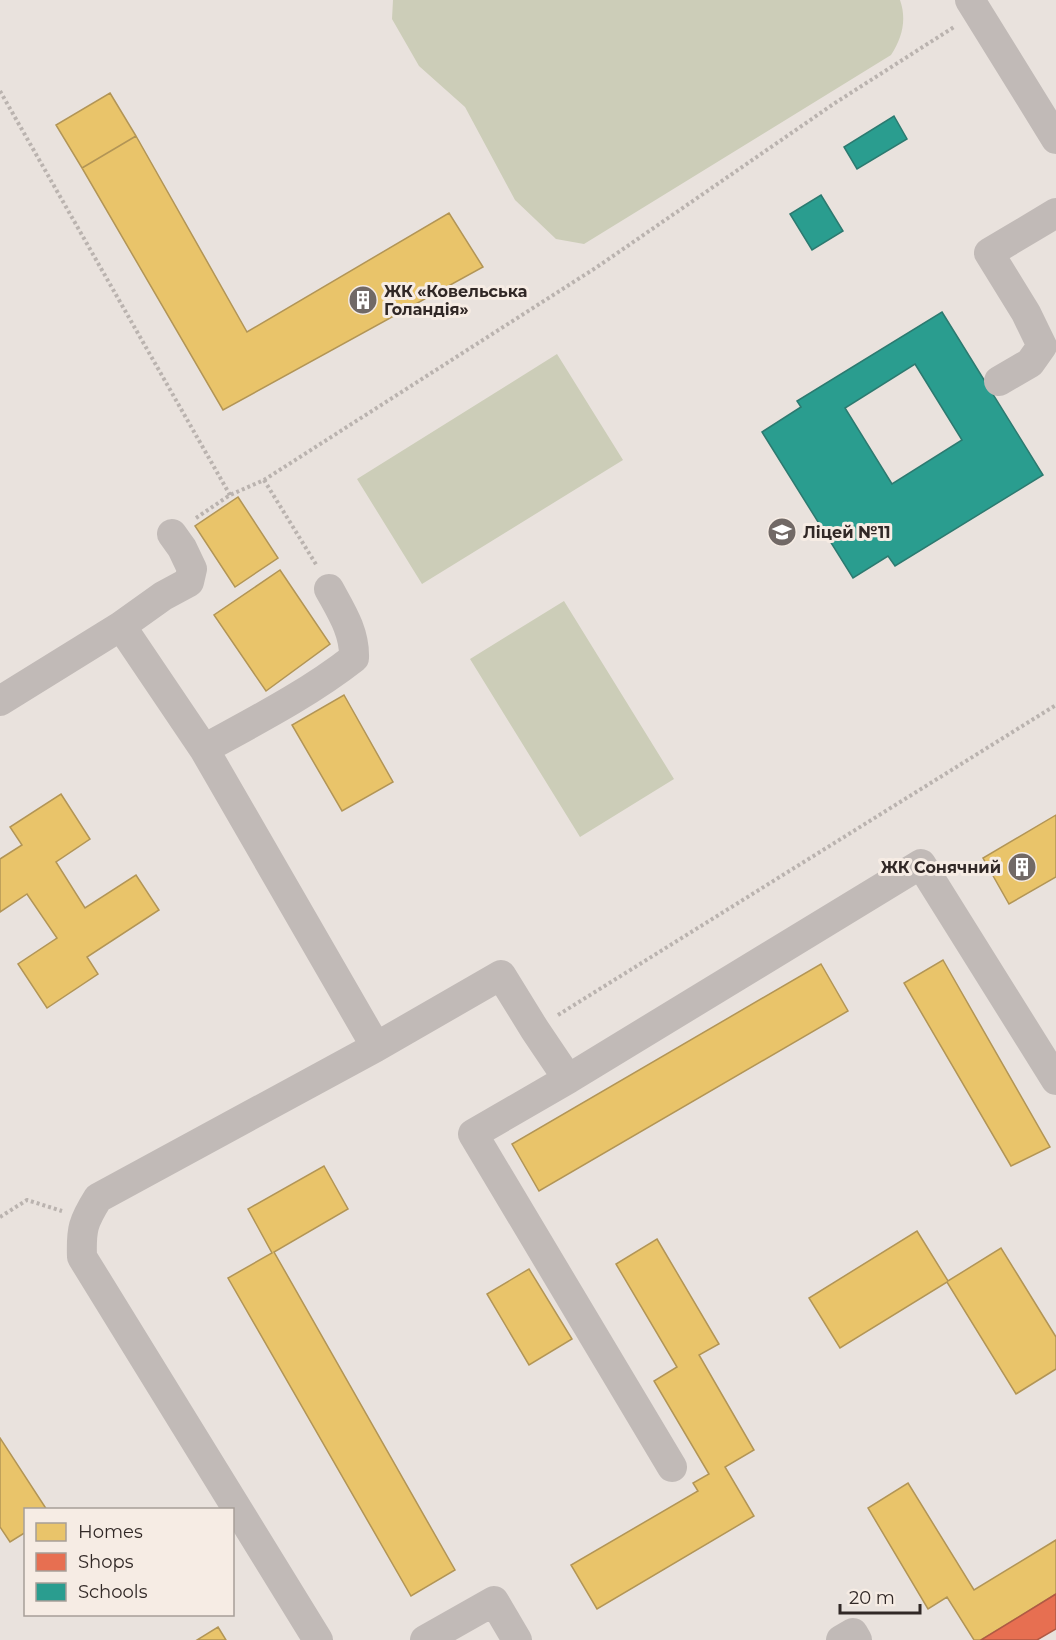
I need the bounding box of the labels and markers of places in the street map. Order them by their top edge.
place label: ЖК «Ковельська Голандія» [384,282,528,319]
building icon: ЖК «Ковельська Голандія» [347,284,379,316]
school or university icon: Ліцей №11 [766,516,798,548]
place label: Ліцей №11 [803,523,891,542]
building icon: ЖК Сонячний [1006,851,1038,883]
place label: ЖК Сонячний [881,858,1001,877]

